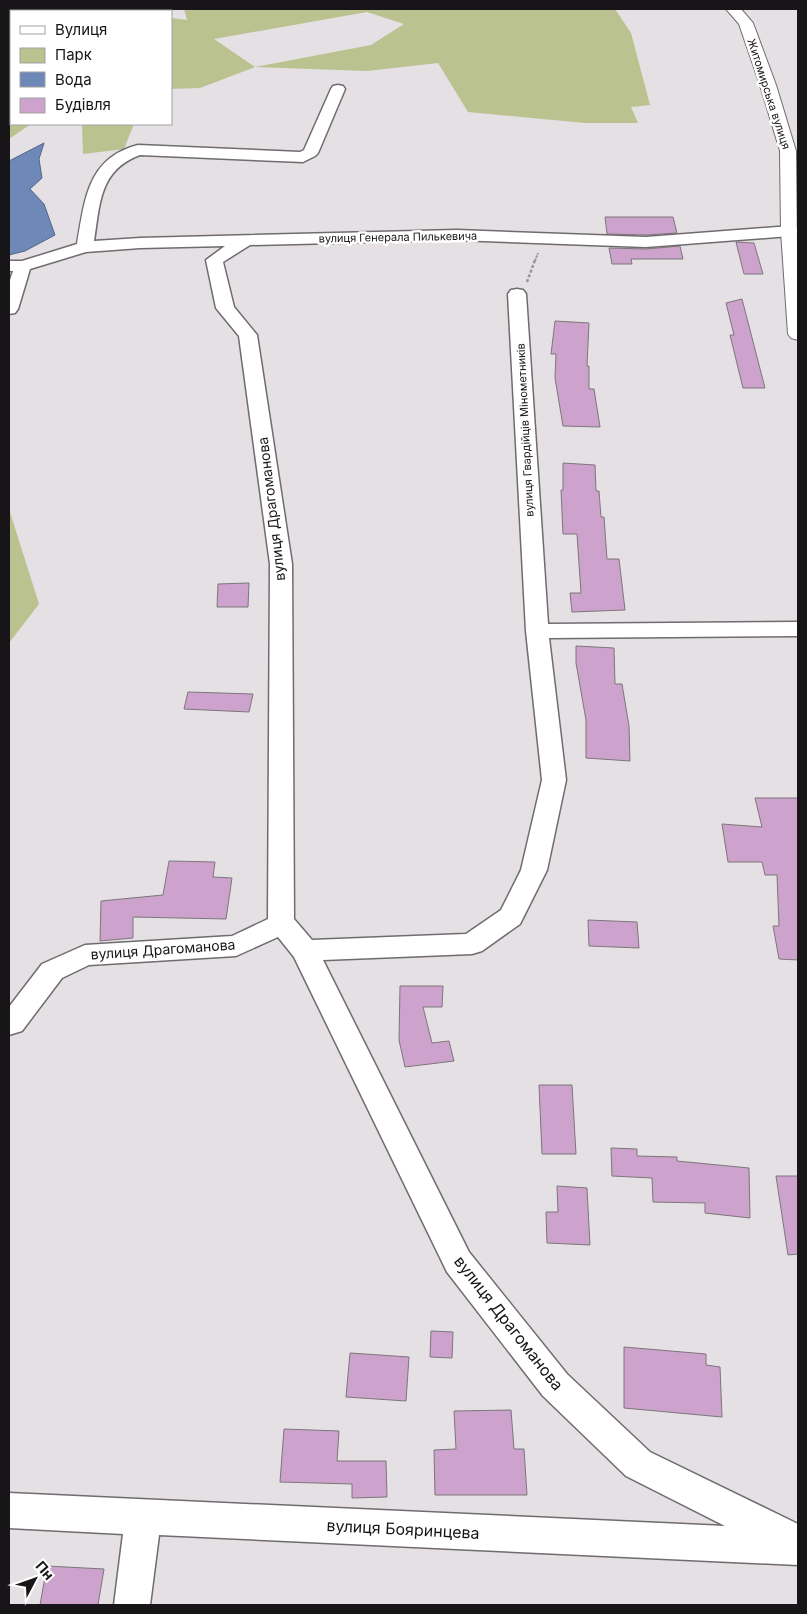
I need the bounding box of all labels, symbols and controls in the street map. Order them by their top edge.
legend [10,10,172,125]
text: Вулиця [55,20,107,39]
street label: Житомирська вулиця [745,37,793,151]
text: Парк [55,45,92,64]
text: Вода [55,70,92,89]
text: Будівля [55,95,111,114]
street label: вулиця Генерала Пилькевича [319,229,477,245]
street label: вулиця Гвардійців Мінометників [513,343,537,517]
street label: вулиця Драгоманова [254,436,288,582]
street label: вулиця Драгоманова [90,935,236,963]
street label: вулиця Драгоманова [450,1252,568,1394]
street label: вулиця Бояринцева [326,1515,480,1543]
north arrow [10,1554,60,1604]
text: Пн [32,1557,58,1583]

